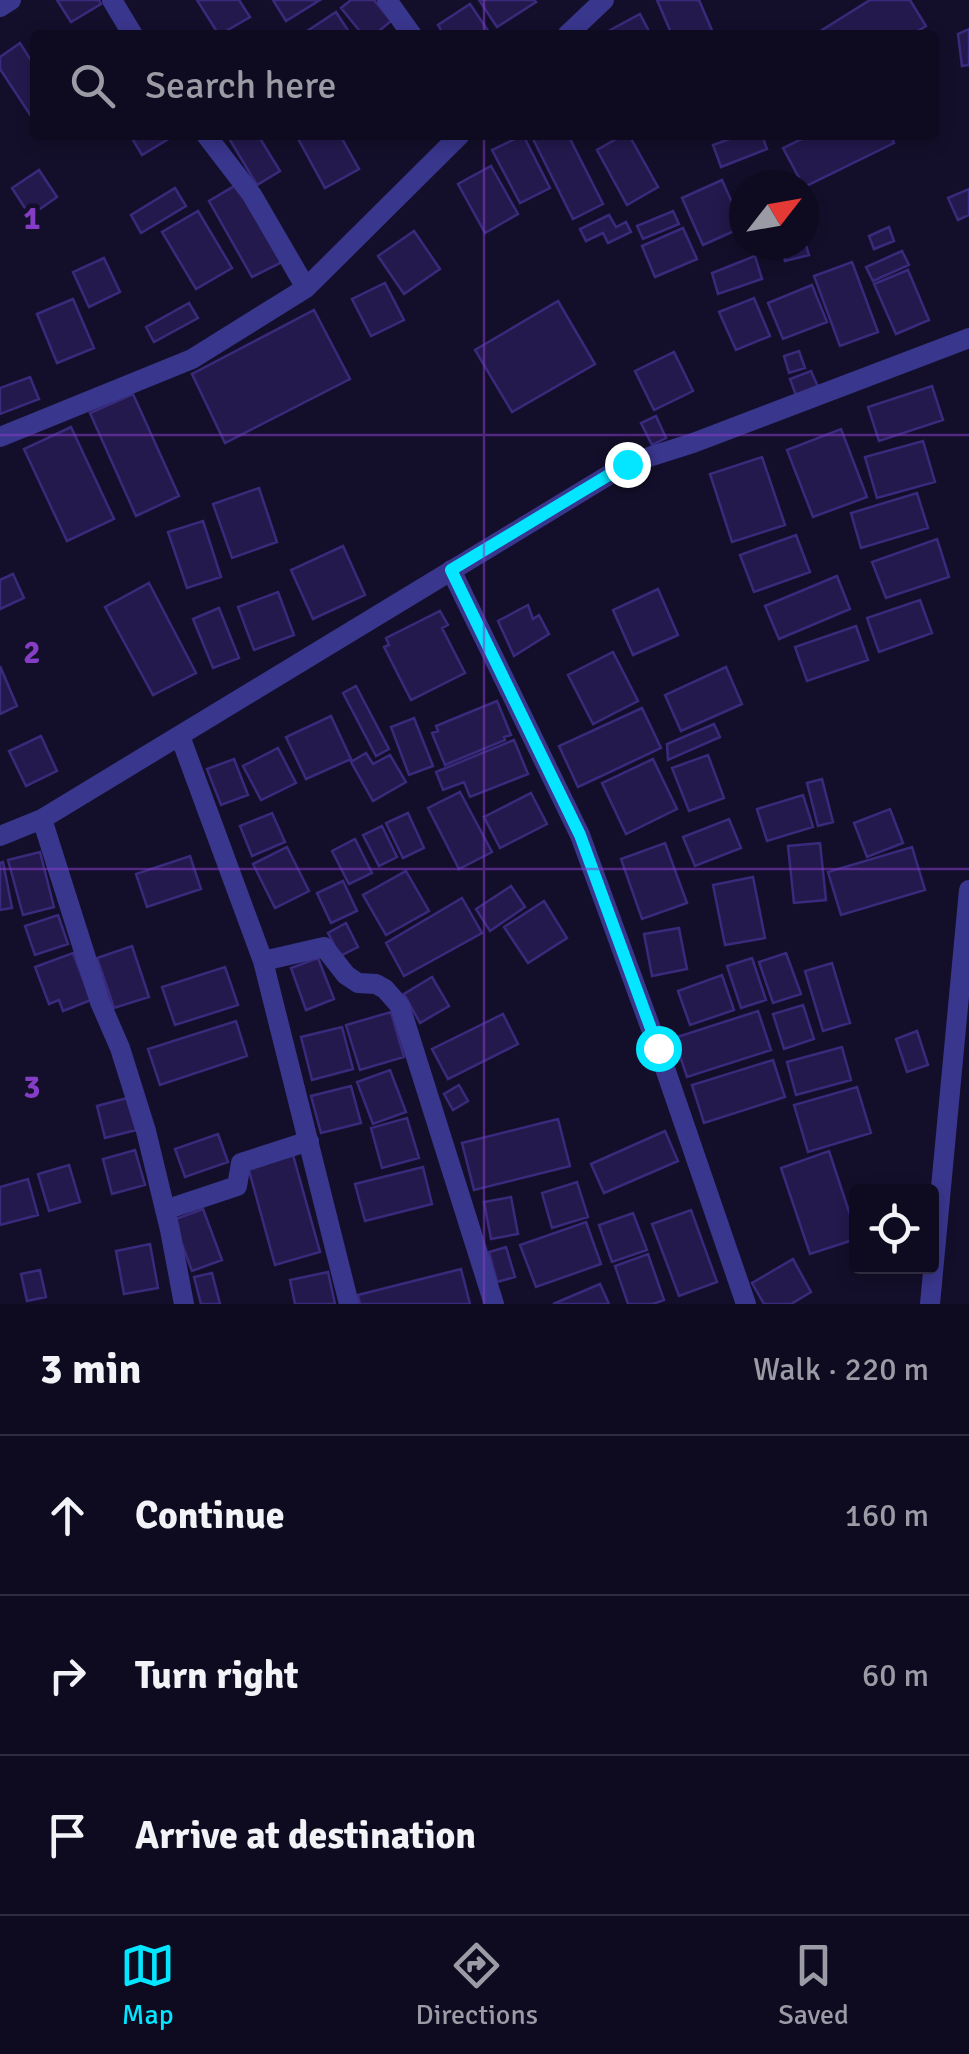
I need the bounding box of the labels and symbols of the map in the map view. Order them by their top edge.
north arrow [729,170,819,260]
text: 1 [23,199,41,238]
route end [605,442,651,488]
text: 2 [23,633,41,672]
route start [636,1026,682,1072]
text: 3 [23,1068,41,1107]

